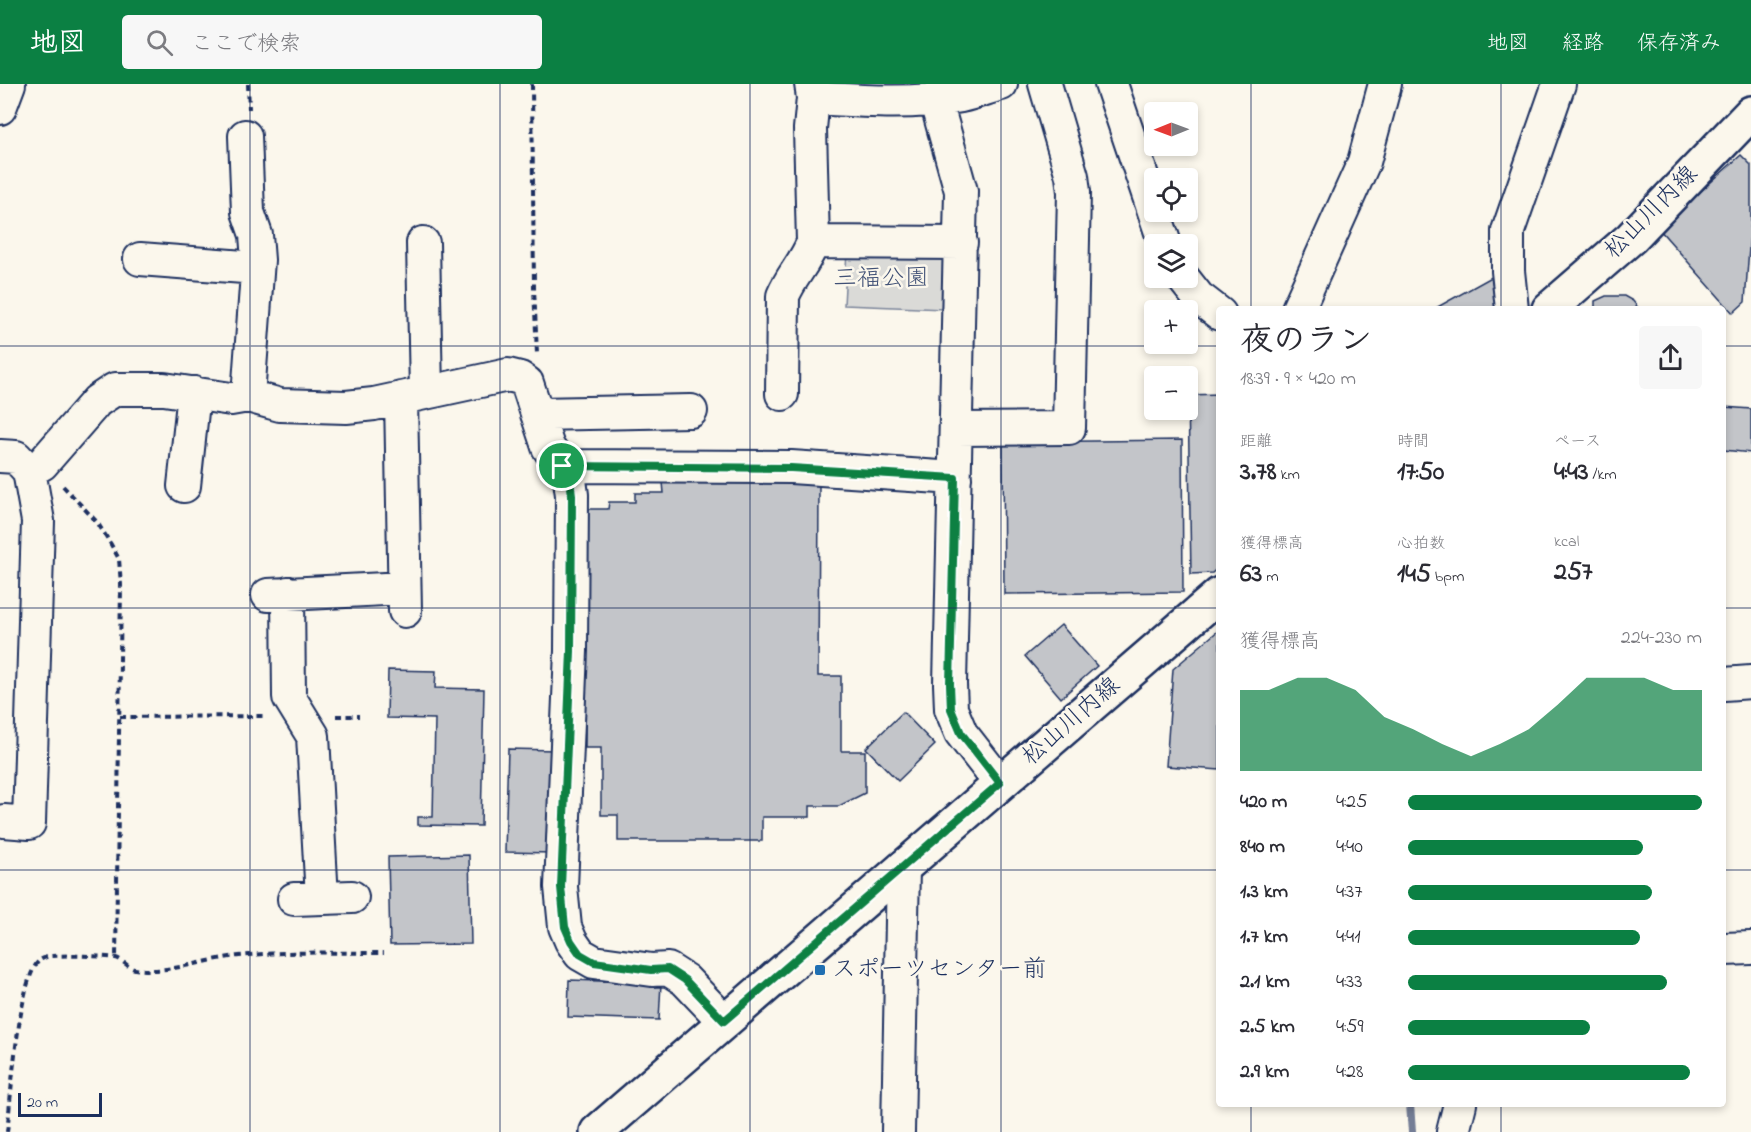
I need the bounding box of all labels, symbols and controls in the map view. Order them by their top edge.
search box [122,15,542,69]
text: 地図 [30,24,86,65]
icon: search [143,26,176,59]
text: ここで検索 [191,29,301,61]
text: 地図 [1487,29,1529,59]
text: 経路 [1562,29,1604,59]
text: 保存済み [1637,29,1721,59]
north arrow [1144,102,1198,156]
map controls [1144,102,1198,420]
street label: 松山川内線 [1597,158,1707,268]
button: locate [1144,168,1198,222]
button: layers [1144,234,1198,288]
park label: 三福公園 [833,262,929,297]
button: + [1144,300,1198,354]
text: 夜のラン [1240,318,1372,366]
button: share [1639,326,1702,389]
text: 18:39 · 9 × 420 m [1240,365,1356,394]
button: − [1144,366,1198,420]
text: 距離 [1240,430,1272,454]
text: 時間 [1397,430,1429,454]
text: ペース [1554,430,1601,454]
pin [536,440,587,491]
icon: arrive [545,449,578,482]
text: 3.78 [1240,454,1277,492]
text: 17:50 [1397,454,1444,492]
text: 4:43 [1554,454,1588,492]
text: km [1277,463,1300,487]
text: /km [1588,463,1617,487]
text: kcal [1554,530,1579,554]
text: 獲得標高 [1240,532,1304,556]
text: 心拍数 [1397,532,1445,556]
text: 257 [1554,554,1593,592]
text: 63 [1240,556,1262,594]
text: 145 [1397,556,1431,594]
text: m [1262,565,1279,589]
text: bpm [1431,565,1464,589]
text: 224–230 m [1621,624,1702,653]
text: 獲得標高 [1240,628,1320,657]
street label: 松山川内線 [1015,669,1129,775]
text: 420 m [1240,788,1287,817]
text: 4:25 [1336,788,1367,817]
text: 840 m [1240,833,1285,862]
text: 4:40 [1336,833,1363,862]
text: 1.3 km [1240,878,1288,907]
text: 4:37 [1336,878,1362,907]
text: 1.7 km [1240,923,1288,952]
text: 4:41 [1336,923,1361,952]
place label: スポーツセンター前 [832,953,1047,988]
marker: スポーツセンター前 [813,963,827,977]
text: 2.1 km [1240,968,1290,997]
text: 4:33 [1336,968,1362,997]
text: 2.5 km [1240,1013,1295,1042]
text: 4:59 [1336,1013,1363,1042]
text: 2.9 km [1240,1058,1289,1087]
text: 4:28 [1336,1058,1363,1087]
scale bar [18,1090,102,1118]
text: 20 m [27,1091,58,1115]

